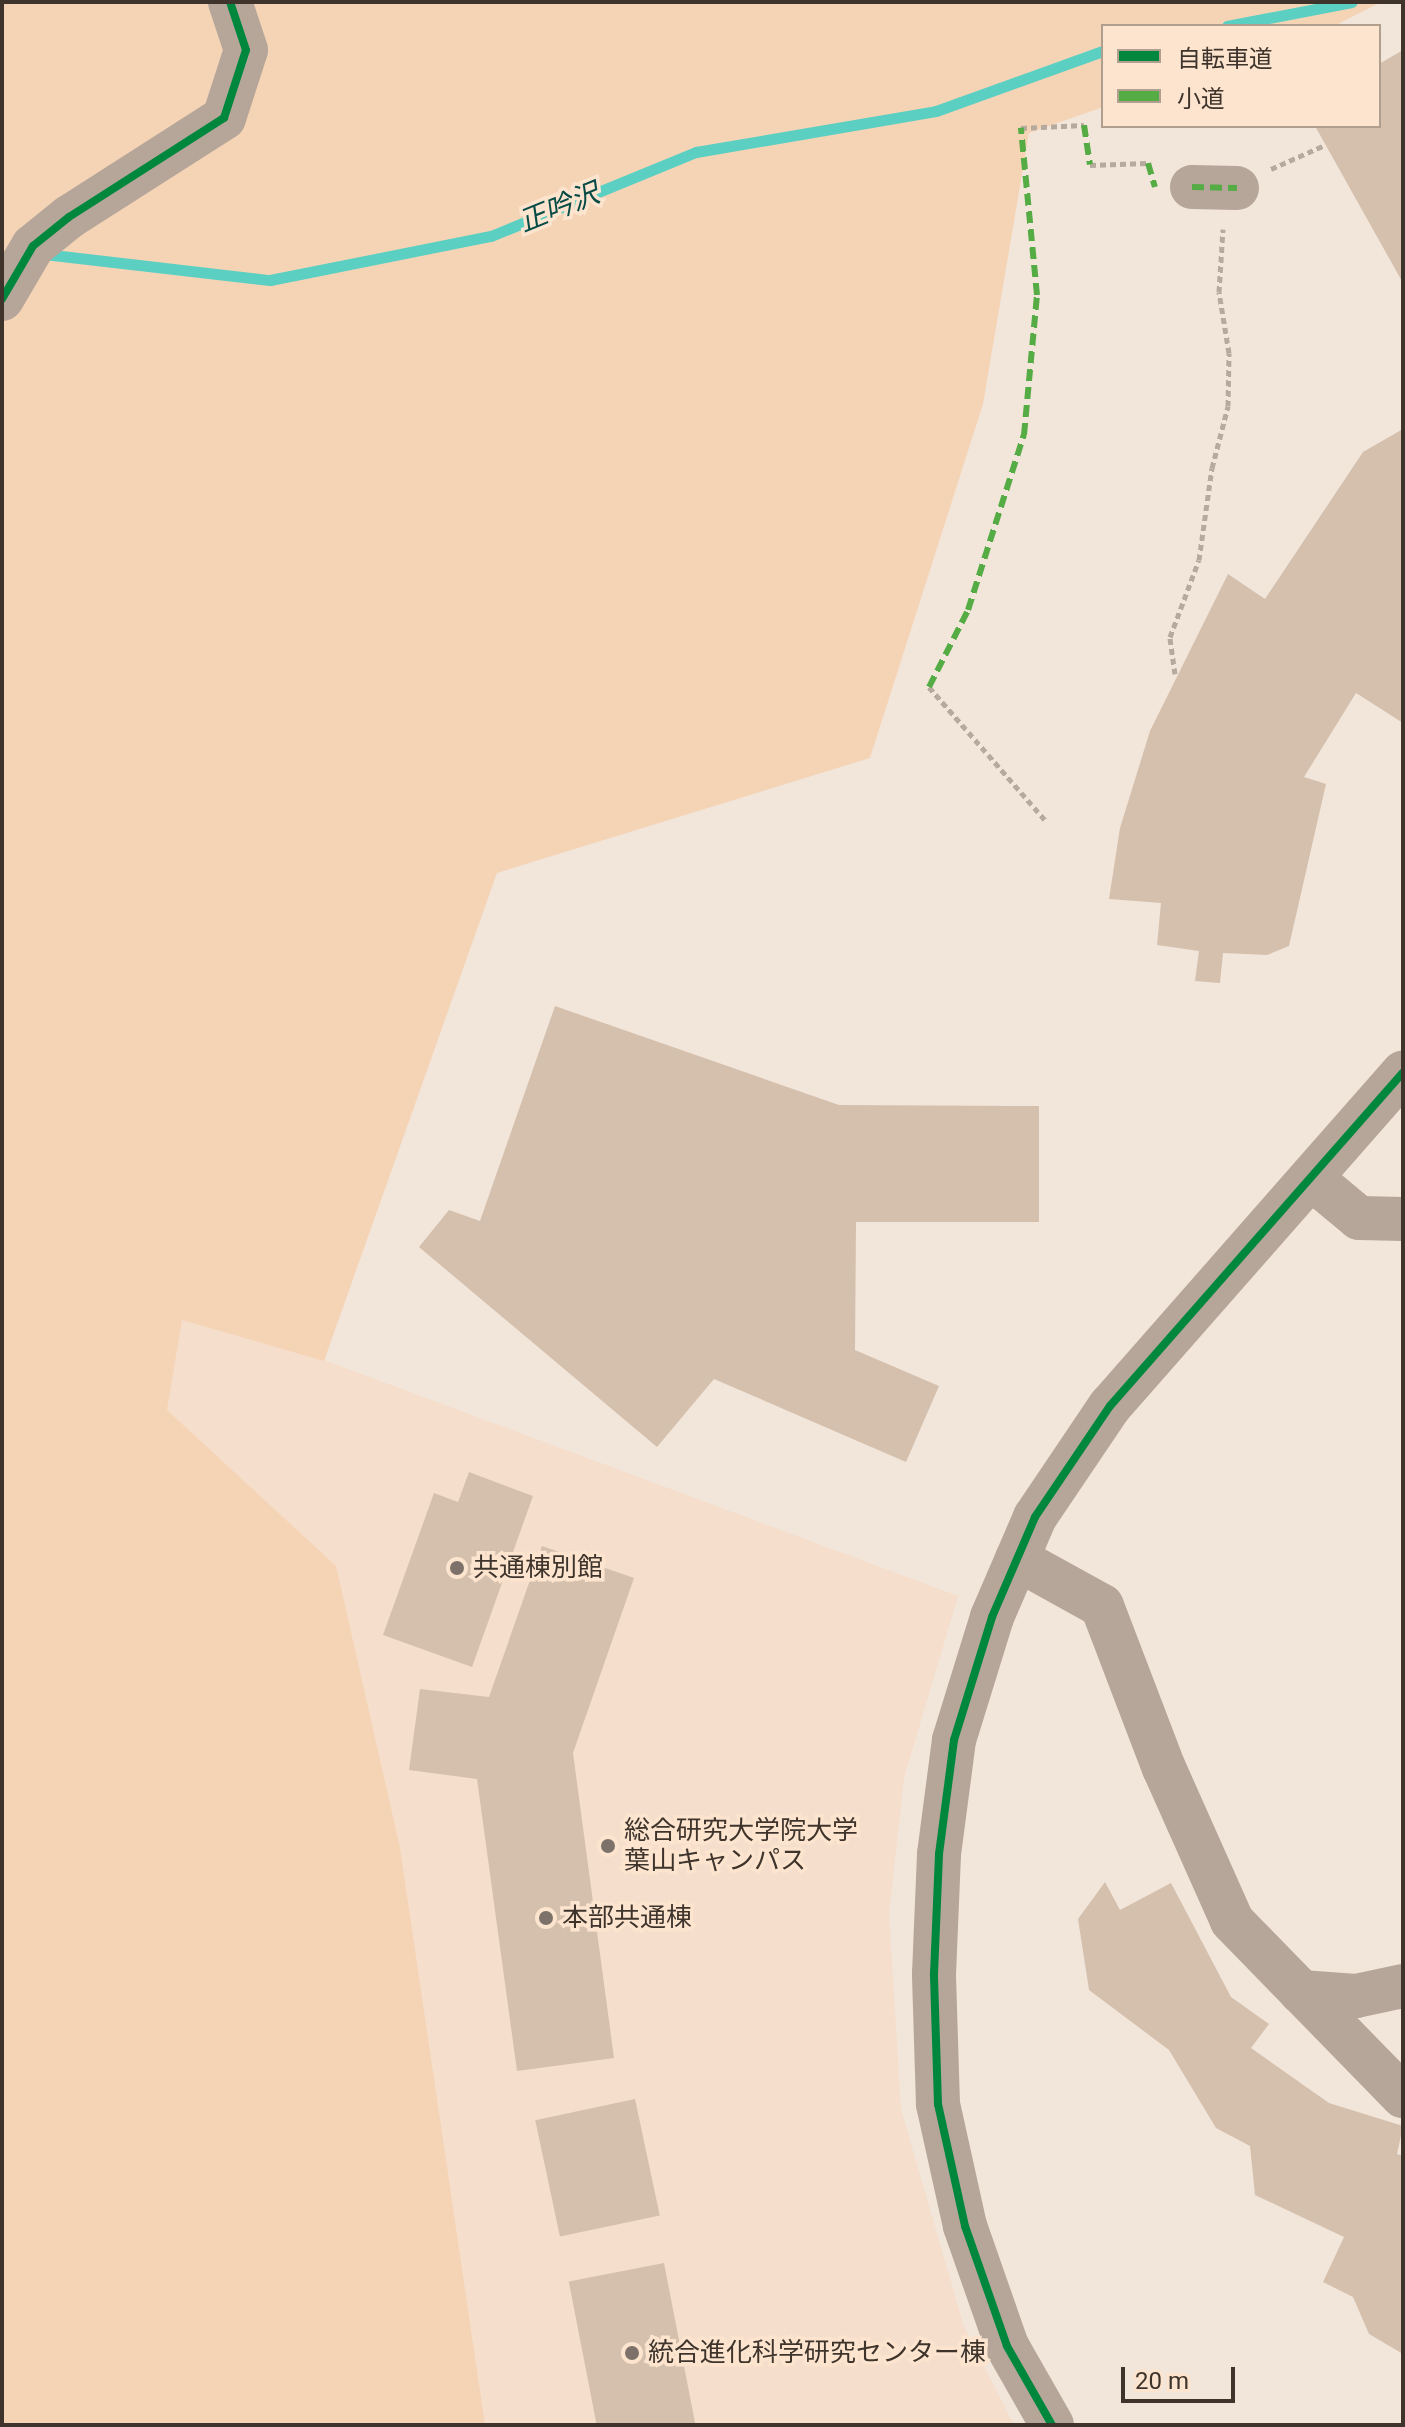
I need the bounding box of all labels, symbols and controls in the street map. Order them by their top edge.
legend [1101,24,1381,128]
text: 自転車道 [1177,45,1273,73]
text: 小道 [1177,85,1225,113]
water label: 正吟沢 [514,177,604,239]
place label: 共通棟別館 [473,1552,603,1584]
marker: 共通棟別館 [448,1559,466,1577]
place label: 総合研究大学院大学 葉山キャンパス [624,1815,858,1876]
marker: 総合研究大学院大学 葉山キャンパス [599,1837,617,1855]
place label: 本部共通棟 [562,1902,692,1934]
marker: 本部共通棟 [537,1909,555,1927]
place label: 統合進化科学研究センター棟 [648,2337,986,2369]
marker: 統合進化科学研究センター棟 [623,2344,641,2362]
scale bar [1125,2351,1239,2401]
text: 20 m [1135,2367,1189,2395]

